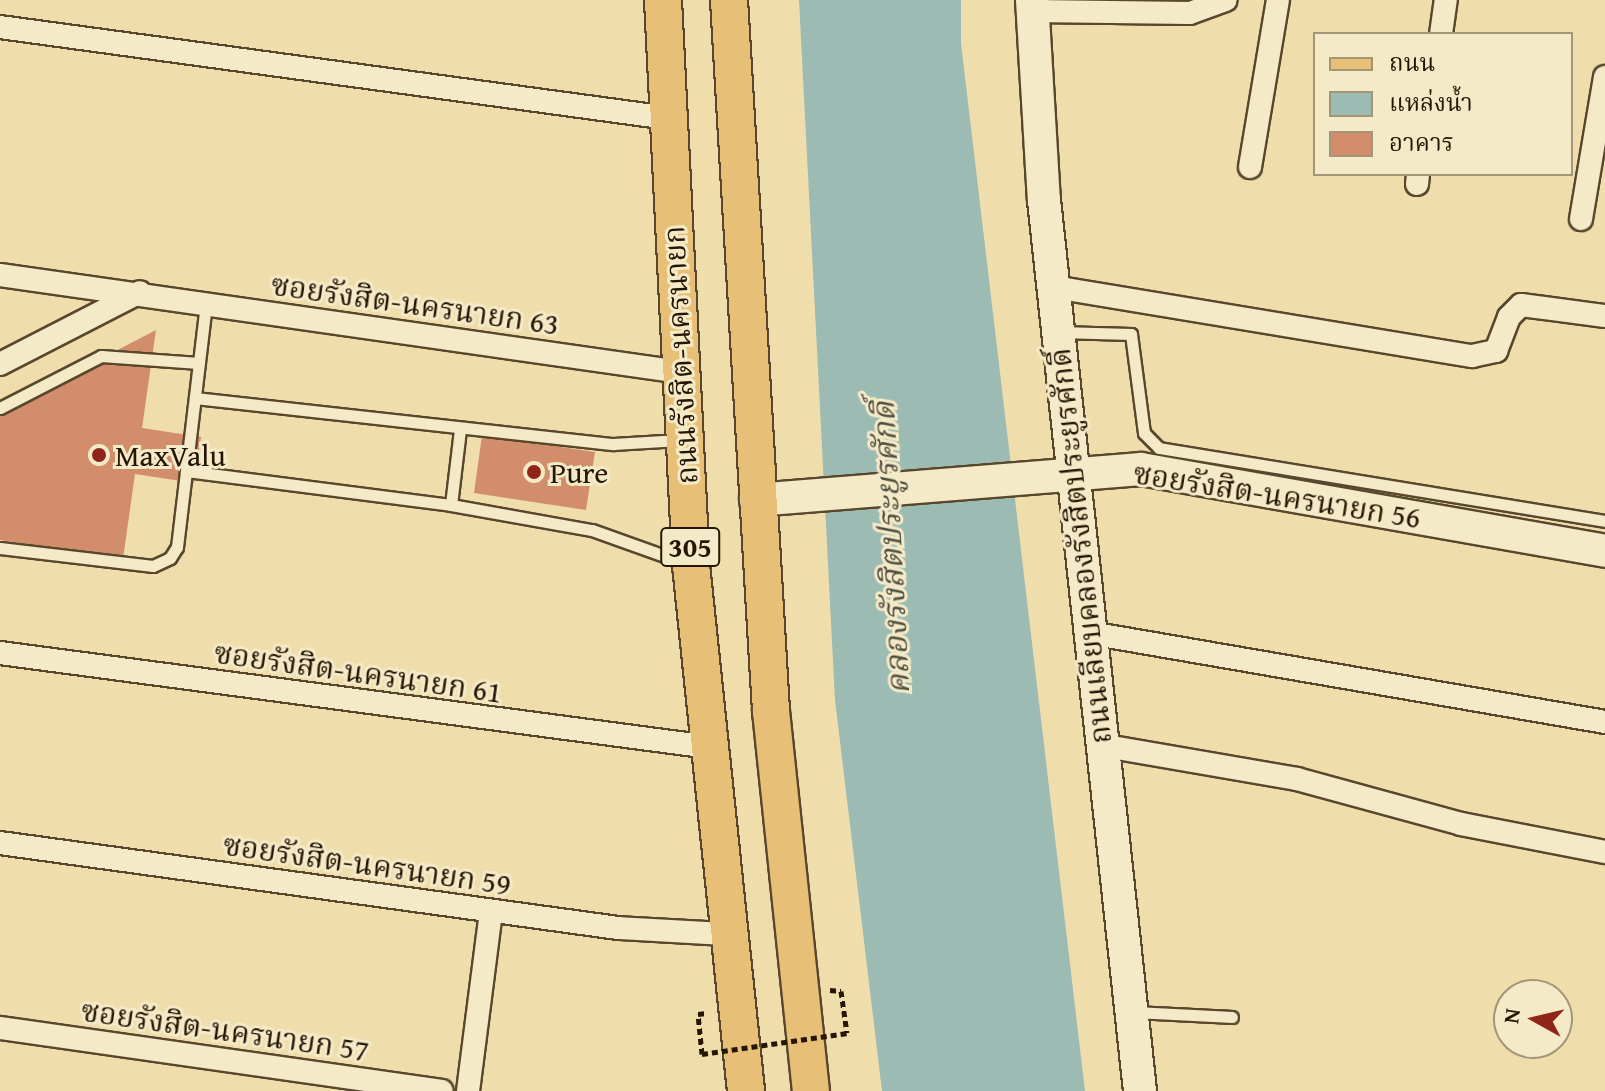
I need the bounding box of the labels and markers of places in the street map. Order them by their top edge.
place label: MaxValu [115,437,226,473]
marker: MaxValu [90,446,108,464]
place label: Pure [550,454,608,490]
marker: Pure [525,463,543,481]

